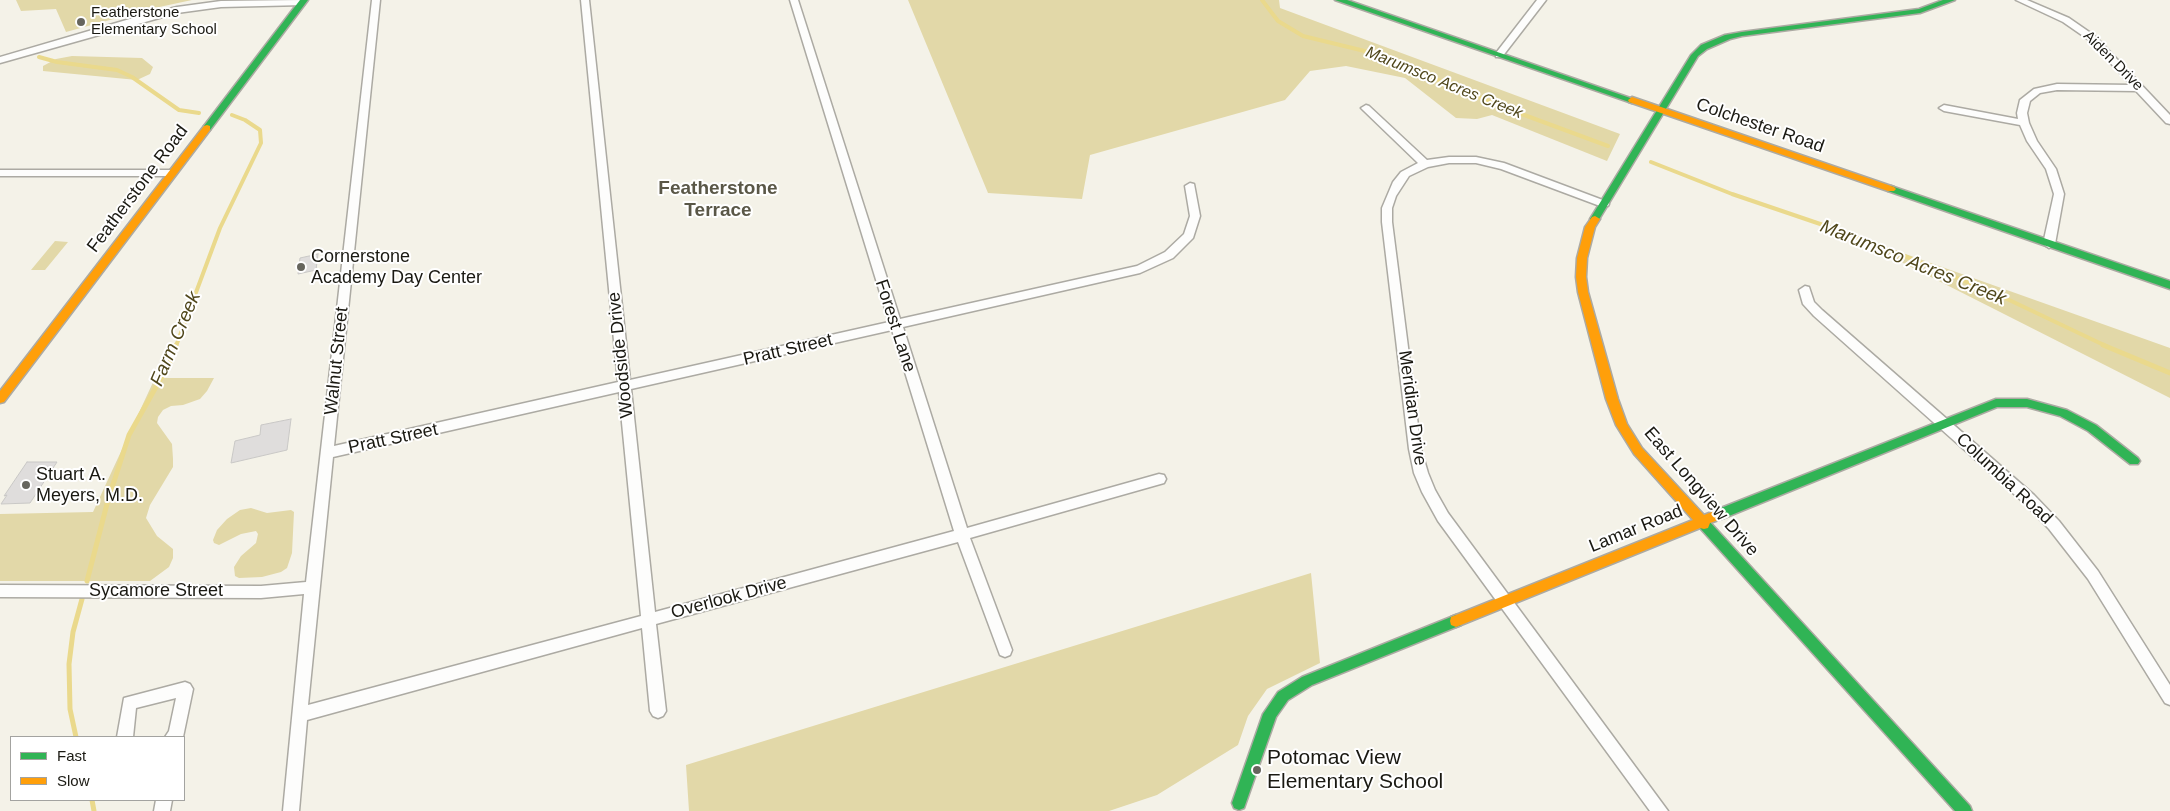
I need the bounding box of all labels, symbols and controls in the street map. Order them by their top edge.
place label: Featherstone Elementary School [91,4,217,39]
marker: Featherstone Elementary School [75,16,87,28]
street label: Aiden Drive [2079,27,2147,95]
water label: Marumsco Acres Creek [1363,43,1525,123]
street label: Colchester Road [1693,94,1827,158]
street label: Featherstone Road [83,121,193,257]
district label: Featherstone Terrace [658,178,778,222]
water label: Marumsco Acres Creek [1817,215,2009,311]
place label: Cornerstone Academy Day Center [311,246,482,288]
marker: Cornerstone Academy Day Center [295,261,307,273]
street label: Forest Lane [870,277,920,375]
water label: Farm Creek [146,288,206,390]
street label: Woodside Drive [604,291,638,419]
street label: Walnut Street [321,306,353,416]
street label: Pratt Street [741,329,835,371]
street label: Meridian Drive [1393,349,1431,467]
street label: Pratt Street [346,419,440,459]
street label: East Longview Drive [1639,423,1763,561]
street label: Columbia Road [1951,429,2057,529]
place label: Stuart A. Meyers, M.D. [36,464,143,506]
marker: Stuart A. Meyers, M.D. [20,479,32,491]
street label: Lamar Road [1586,500,1686,558]
street label: Overlook Drive [669,572,789,624]
street label: Sycamore Street [89,580,223,602]
legend [10,736,185,801]
place label: Potomac View Elementary School [1267,745,1443,795]
text: Fast [57,747,86,764]
marker: Potomac View Elementary School [1251,764,1263,776]
text: Slow [57,772,90,789]

